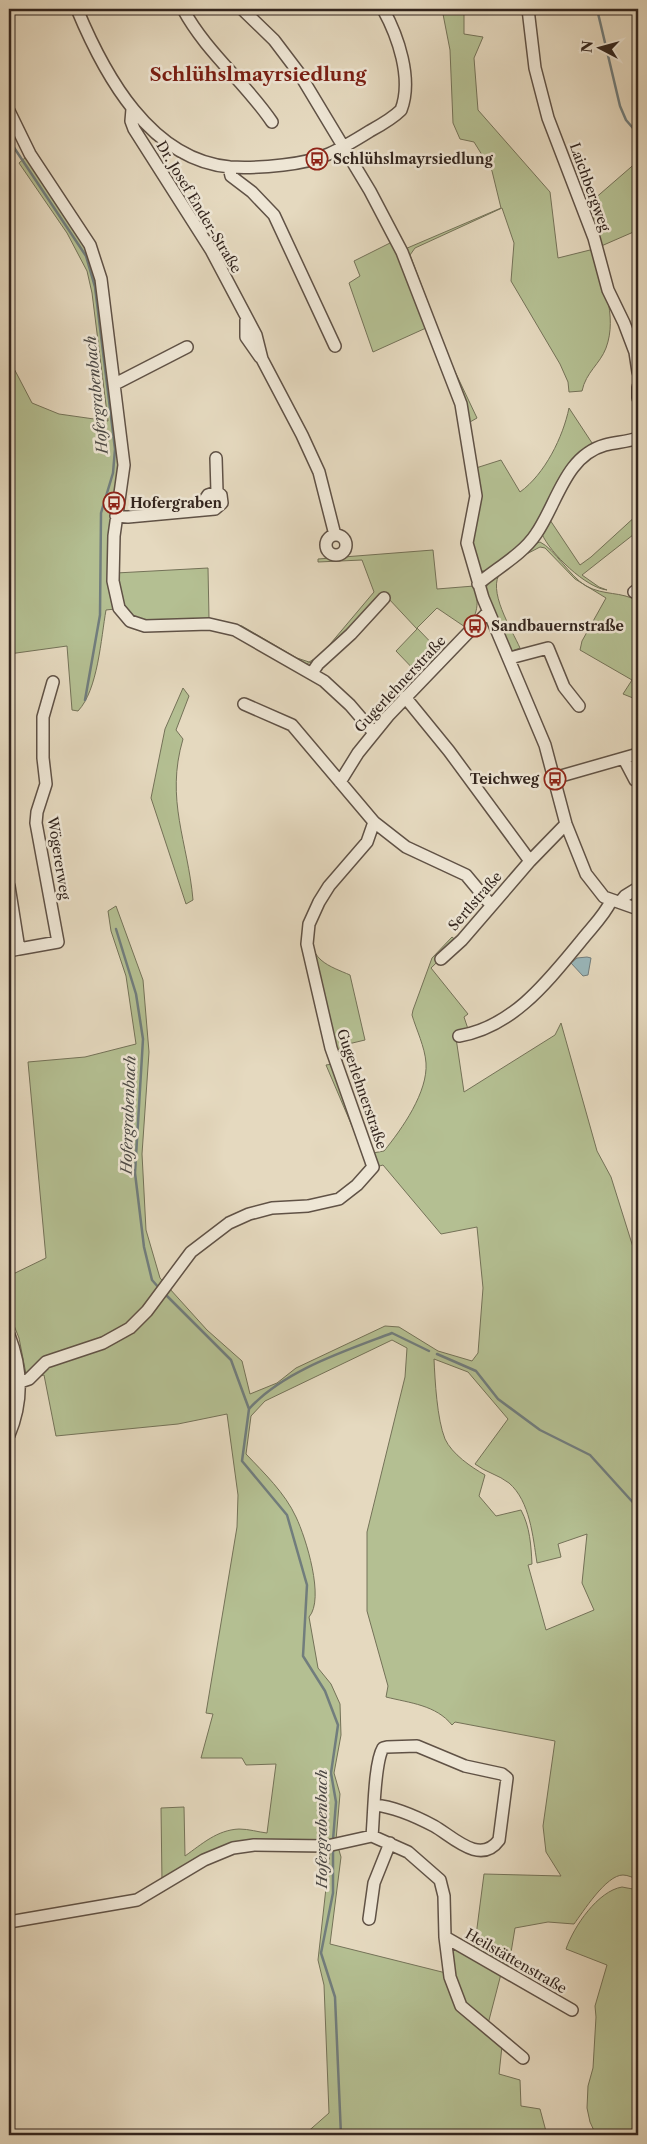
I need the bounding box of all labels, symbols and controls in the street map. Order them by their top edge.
north arrow [574,22,624,72]
text: N [577,40,597,54]
district label: Schlühslmayrsiedlung [150,63,367,86]
street label: Dr. Josef Ender-Straße [152,138,246,276]
street label: Laichbergweg [566,140,615,234]
bus stop icon: Schlühslmayrsiedlung [305,147,329,171]
place label: Schlühslmayrsiedlung [333,150,494,168]
water label: Hofergrabenbach [80,335,112,456]
bus stop icon: Hofergraben [102,491,126,515]
place label: Hofergraben [130,494,223,512]
bus stop icon: Sandbauernstraße [463,614,487,638]
place label: Sandbauernstraße [491,617,624,635]
street label: Gugerlehnerstraße [350,632,450,736]
bus stop icon: Teichweg [543,767,567,791]
place label: Teichweg [470,770,540,788]
street label: Wögererweg [43,814,75,901]
street label: Sertlstraße [444,867,506,934]
street label: Gugerlehnerstraße [333,1027,391,1152]
water label: Hofergrabenbach [116,1055,140,1176]
water label: Hofergrabenbach [312,1770,331,1889]
street label: Heilstättenstraße [462,1925,570,1998]

